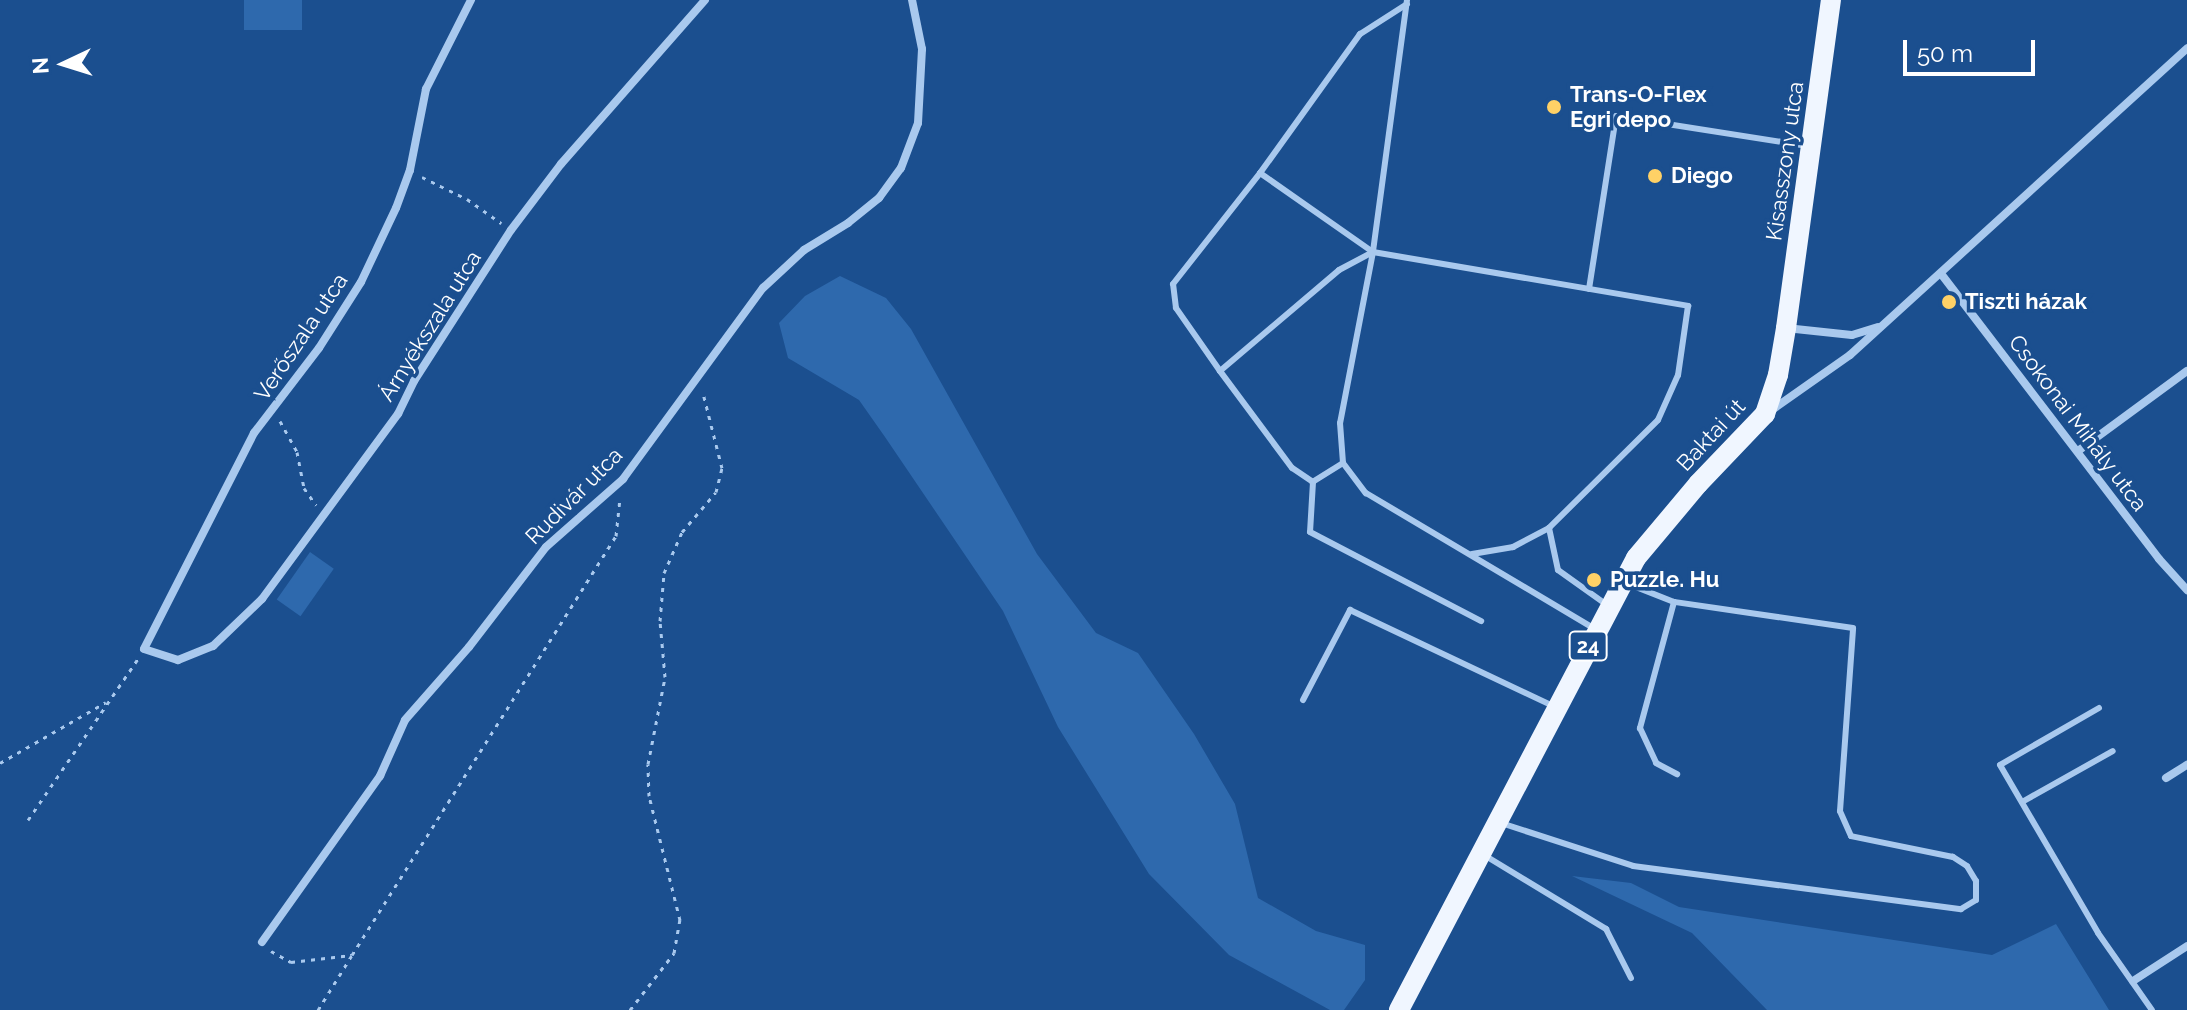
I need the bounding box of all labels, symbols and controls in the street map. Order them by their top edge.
north arrow [24,24,104,104]
scale bar [1907,24,2039,74]
text: 50 m [1917,39,1973,68]
text: N [27,56,54,75]
street label: Kisasszony utca [1761,79,1809,243]
place label: Trans-O-Flex Egri depo [1570,81,1707,132]
marker: Trans-O-Flex Egri depo [1545,98,1563,116]
place label: Diego [1671,163,1733,189]
marker: Diego [1646,167,1664,185]
street label: Árnyékszala utca [373,246,487,406]
street label: Verőszala utca [249,268,353,406]
place label: Tiszti házak [1965,289,2087,315]
marker: Tiszti házak [1940,293,1958,311]
street label: Csokonai Mihály utca [2003,329,2153,517]
street label: Baktai út [1671,394,1751,476]
street label: Rudivár utca [520,442,628,550]
place label: Puzzle. Hu [1610,567,1719,593]
marker: Puzzle. Hu [1585,571,1603,589]
road number: 24 [1568,630,1608,662]

